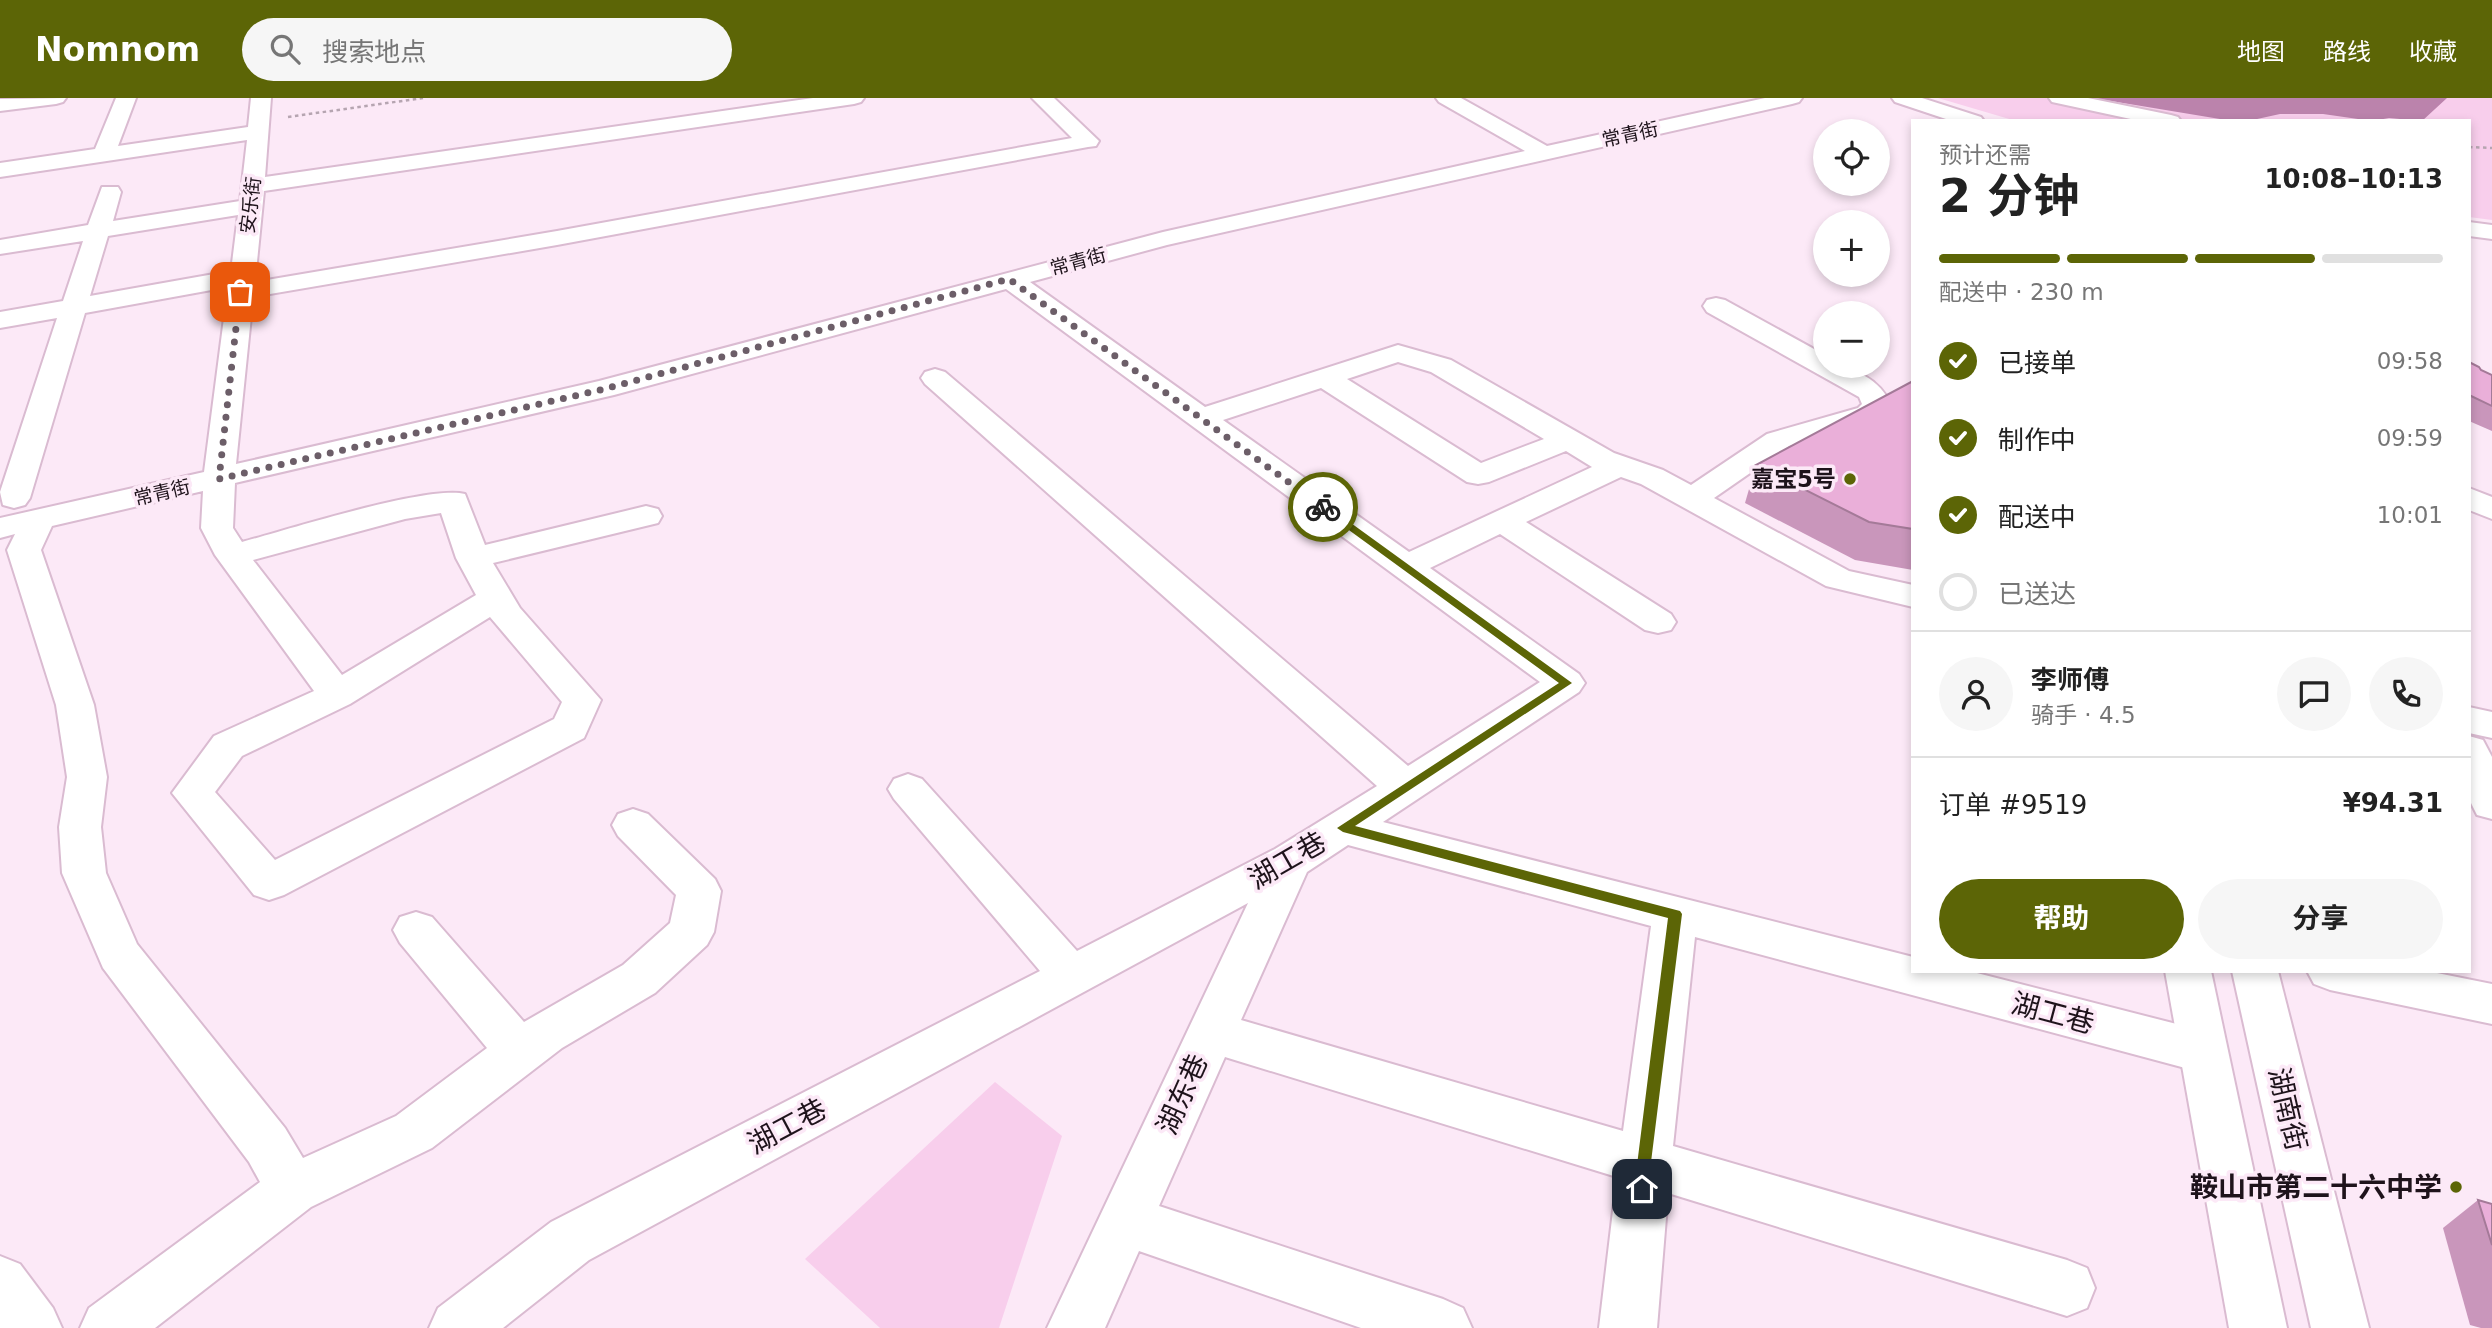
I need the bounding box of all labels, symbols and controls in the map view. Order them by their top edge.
search box [242,18,732,81]
text: Nomnom [35,30,200,69]
icon: search [266,30,304,68]
text: 搜索地点 [322,37,426,67]
text: 地图 [2237,38,2285,66]
text: 路线 [2323,38,2371,66]
text: 收藏 [2409,38,2457,66]
street label: 常青街 [1600,117,1660,151]
map controls [1813,119,1890,378]
button: locate [1813,119,1890,196]
text: 预计还需 [1939,142,2031,168]
text: 10:08–10:13 [2264,164,2443,194]
text: 2 分钟 [1939,169,2079,223]
street label: 安乐街 [236,175,264,235]
button: + [1813,210,1890,287]
street label: 常青街 [1048,243,1108,279]
pin [210,262,270,322]
icon: bag [221,273,259,311]
text: 配送中 · 230 m [1939,279,2104,305]
button: − [1813,301,1890,378]
icon: check [1939,342,1977,380]
text: 已接单 [1998,348,2076,378]
text: 09:58 [2377,348,2443,374]
icon: check [1939,419,1977,457]
text: 制作中 [1998,425,2076,455]
text: 09:59 [2377,425,2443,451]
place label: 嘉宝5号 [1751,466,1836,492]
marker: 嘉宝5号 [1842,471,1858,487]
courier [1288,472,1358,542]
street label: 常青街 [132,475,192,509]
icon: bike [1304,488,1342,526]
icon: check [1939,496,1977,534]
text: 配送中 [1998,502,2076,532]
text: 10:01 [2377,502,2443,528]
text: 已送达 [1998,579,2076,609]
button: person [1939,657,2013,731]
button: chat [2277,657,2351,731]
button: phone [2369,657,2443,731]
text: 李师傅 [2031,665,2109,695]
text: 骑手 · 4.5 [2031,702,2136,728]
text: ¥94.31 [2343,788,2443,818]
text: 订单 #9519 [1939,790,2087,820]
street label: 湖工巷 [1243,825,1332,896]
button: 帮助 [1939,879,2184,959]
button: 分享 [2198,879,2443,959]
street label: 湖工巷 [2008,987,2098,1040]
street label: 湖东巷 [1150,1049,1215,1139]
street label: 湖南街 [2262,1064,2313,1154]
street label: 湖工巷 [742,1092,832,1161]
pin [1612,1159,1672,1219]
icon: home [1623,1170,1661,1208]
place label: 鞍山市第二十六中学 [2190,1171,2442,1204]
marker: 鞍山市第二十六中学 [2448,1179,2464,1195]

